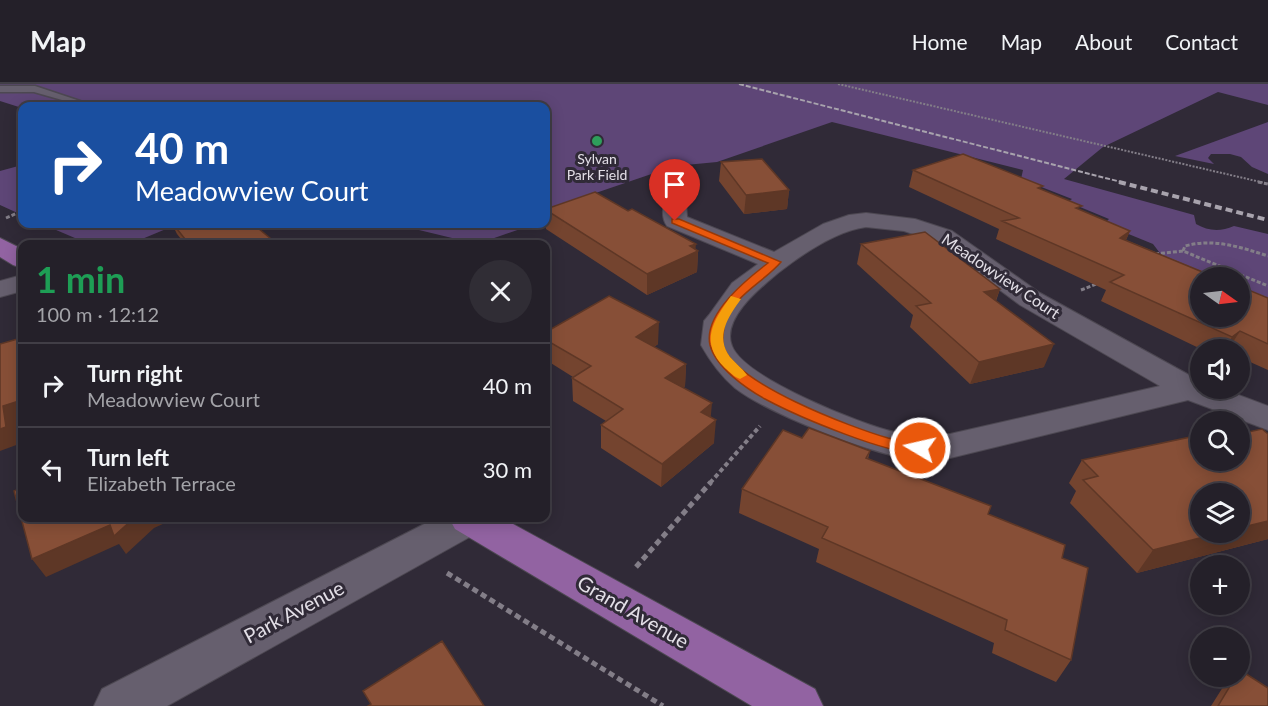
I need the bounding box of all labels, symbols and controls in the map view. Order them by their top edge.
text: Map [30,24,86,58]
text: Home [912,29,968,54]
text: Map [1001,29,1042,54]
text: About [1075,29,1132,54]
text: Contact [1165,29,1238,54]
text: 40 m [135,123,229,173]
icon: right [36,126,114,204]
marker: Sylvan Park Field [590,134,604,148]
place label: Sylvan Park Field [567,150,627,183]
pin [649,159,700,221]
icon: arrive [658,168,691,201]
text: Meadowview Court [135,174,369,207]
street label: Meadowview Court [939,229,1064,322]
text: 1 min [36,257,125,301]
button: close [469,260,532,323]
north arrow [1190,267,1250,327]
map controls [1190,267,1250,687]
text: 100 m · 12:12 [36,302,159,326]
button: sound [1190,339,1250,399]
text: Turn right [87,360,182,387]
icon: right [36,369,69,402]
text: 40 m [483,372,532,399]
text: Meadowview Court [87,387,260,411]
button: search [1190,411,1250,471]
position arrow [888,416,952,480]
text: Turn left [87,444,169,471]
icon: left [36,453,69,486]
text: 30 m [483,456,532,483]
text: Elizabeth Terrace [87,471,236,495]
button: layers [1190,483,1250,543]
button: + [1190,555,1250,615]
street label: Grand Avenue [574,570,693,653]
street label: Park Avenue [239,575,348,647]
button: − [1190,627,1250,687]

